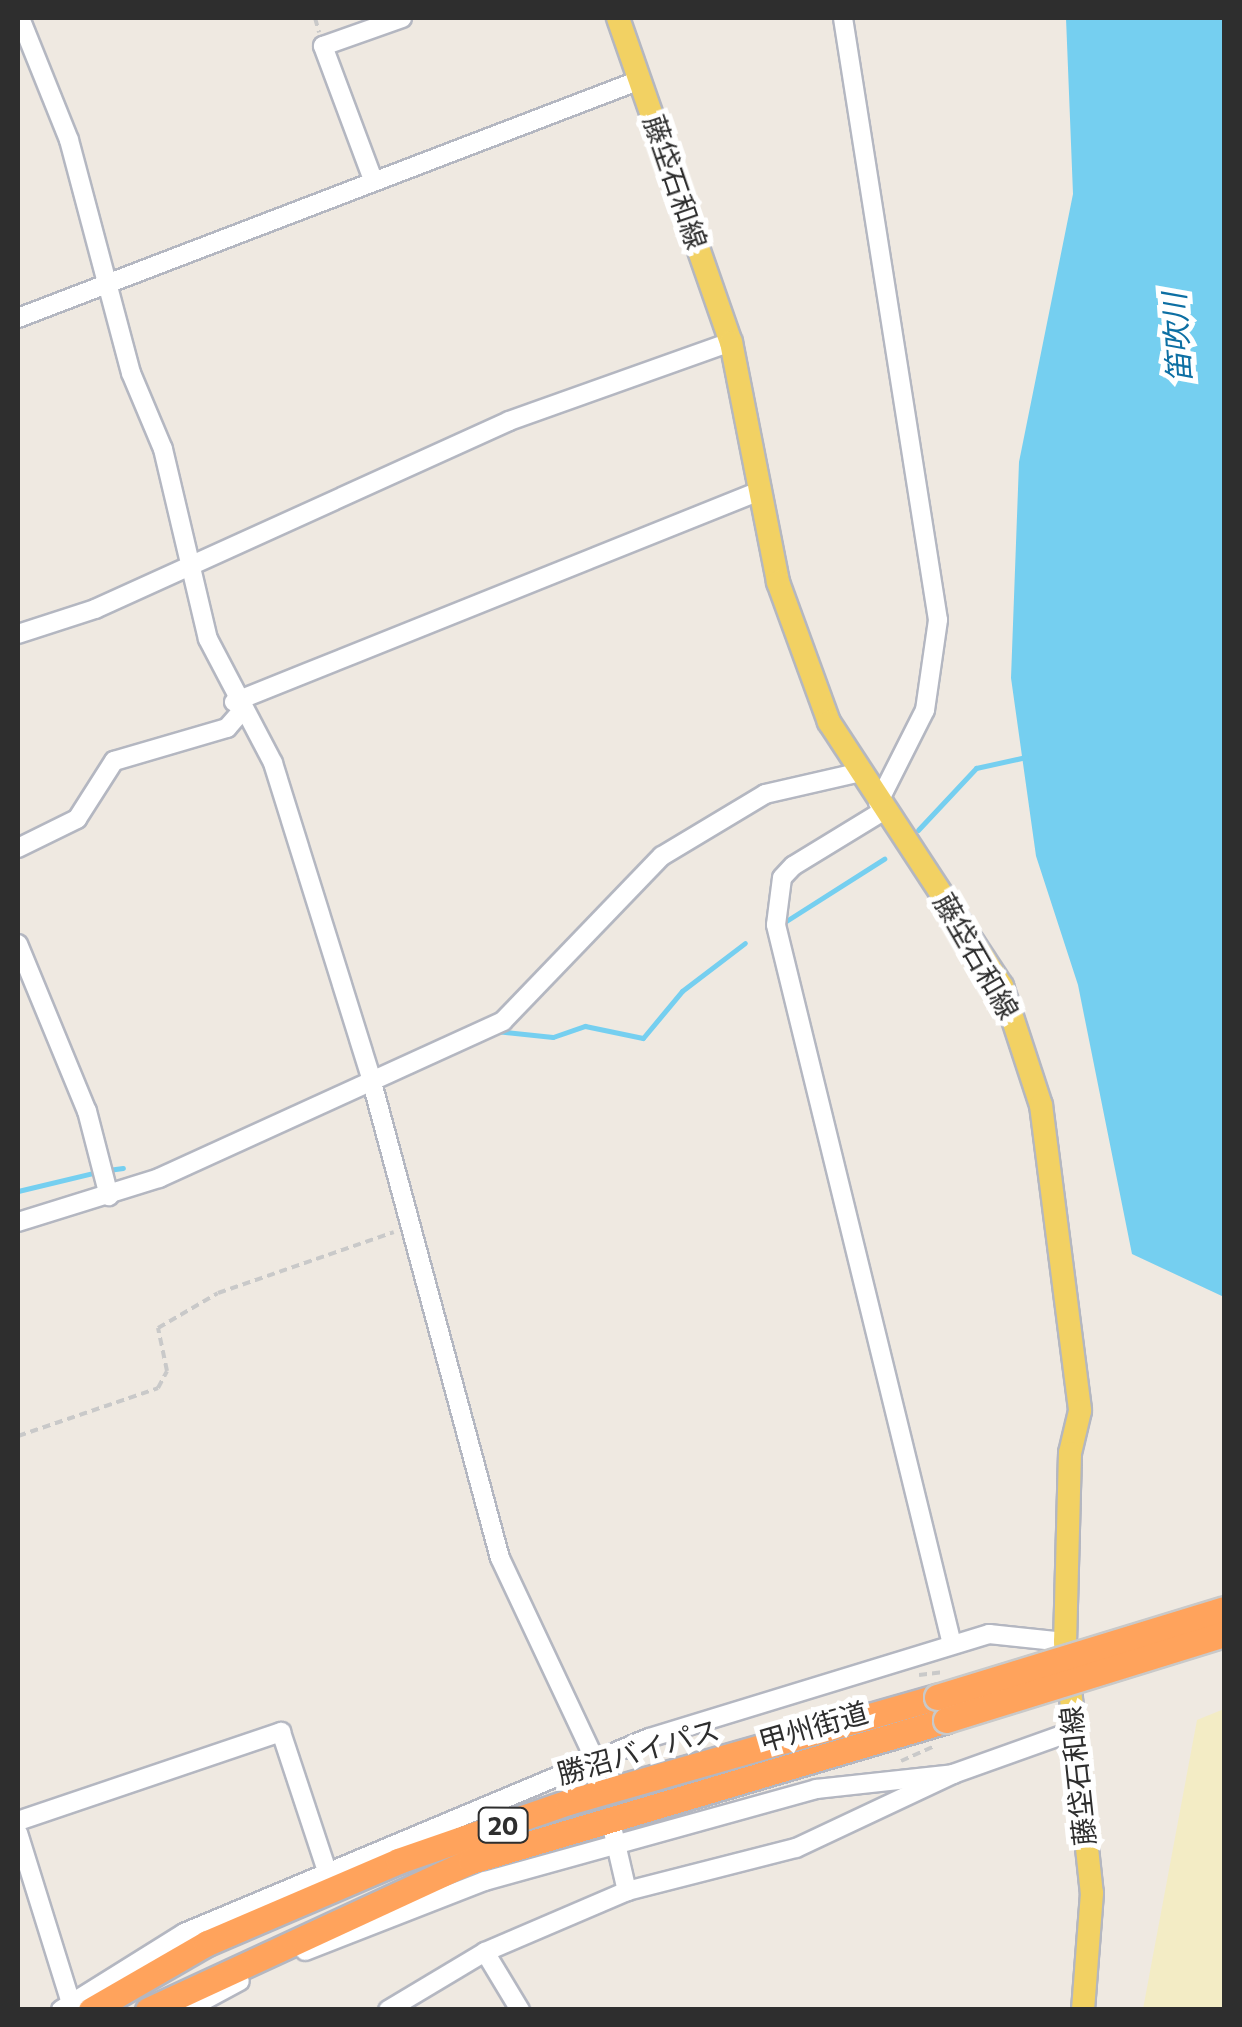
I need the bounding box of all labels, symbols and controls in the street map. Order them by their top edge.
street label: 藤垈石和線 [637,110,715,254]
water label: 笛吹川 [1155,292,1197,384]
street label: 藤垈石和線 [927,887,1027,1025]
street label: 甲州街道 [755,1694,871,1758]
street label: 藤垈石和線 [1053,1705,1101,1847]
street label: 勝沼バイパス [553,1712,723,1790]
road number: 20 [476,1805,530,1845]

